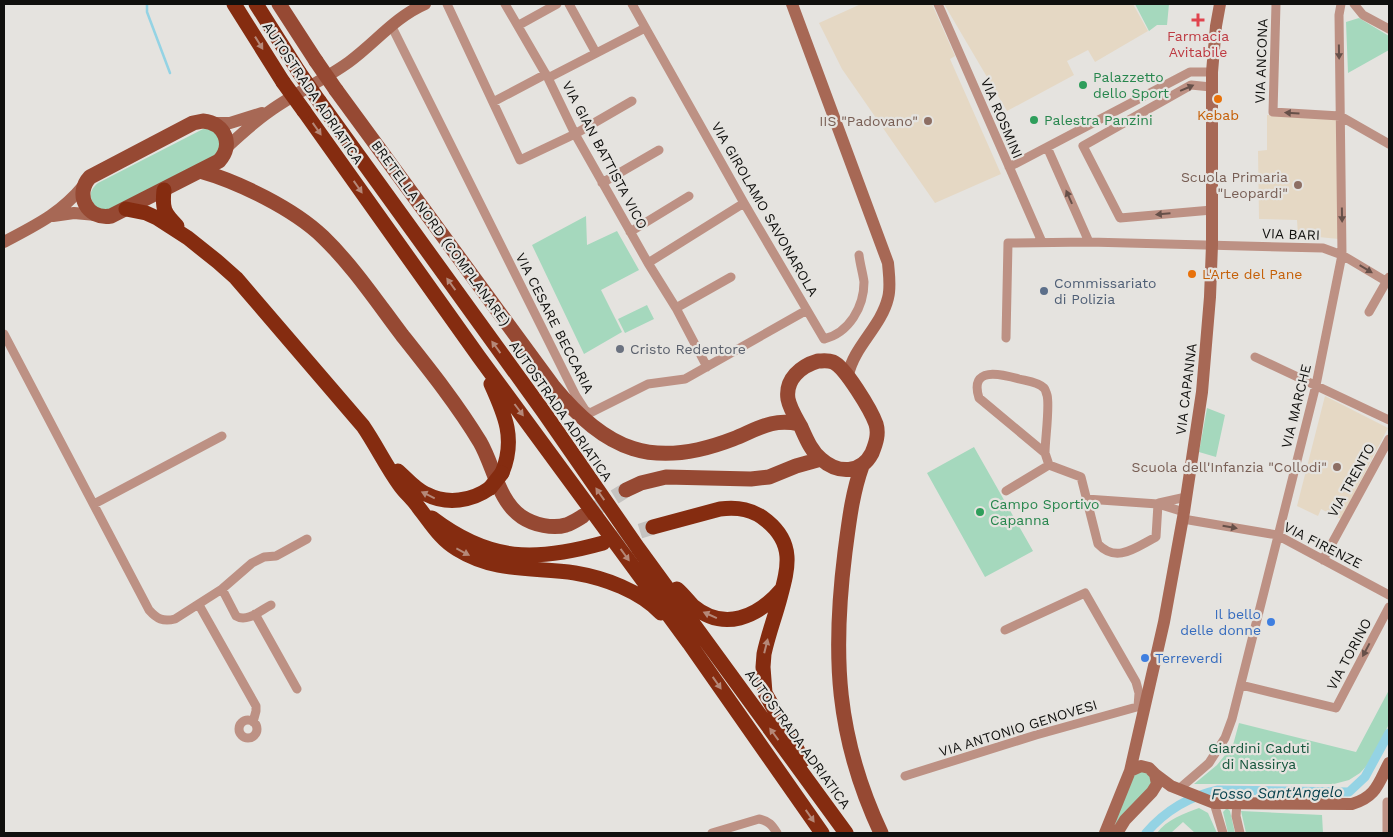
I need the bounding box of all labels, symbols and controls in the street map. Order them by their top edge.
marker: Farmacia Avitabile [1192,14,1204,26]
street label: VIA ANCONA [1252,18,1270,104]
street label: AUTOSTRADA ADRIATICA [259,19,367,167]
place label: Farmacia Avitabile [1167,28,1229,60]
one-way arrow [254,36,263,49]
one-way arrow [1336,44,1344,60]
place label: Palazzetto dello Sport [1093,69,1169,101]
street label: VIA ROSMINI [978,75,1026,161]
street label: VIA GIAN BATTISTA VICO [559,78,651,232]
marker: Palazzetto dello Sport [1077,79,1089,91]
one-way arrow [1179,84,1194,93]
marker: Kebab [1212,93,1224,105]
place label: Kebab [1197,107,1239,123]
one-way arrow [1283,109,1299,117]
place label: Palestra Panzini [1044,112,1153,128]
place label: IIS "Padovano" [819,113,918,129]
marker: Palestra Panzini [1028,114,1040,126]
marker: IIS "Padovano" [922,115,934,127]
street label: VIA GIROLAMO SAVONAROLA [708,119,822,299]
one-way arrow [312,122,322,136]
street label: BRETELLA NORD (COMPLANARE) [368,137,514,329]
place label: Scuola Primaria "Leopardi" [1181,169,1288,201]
marker: Scuola Primaria "Leopardi" [1292,179,1304,191]
one-way arrow [353,180,363,194]
one-way arrow [1065,190,1073,204]
one-way arrow [1338,207,1346,223]
one-way arrow [1155,211,1171,219]
street label: VIA BARI [1262,225,1320,243]
street label: VIA CESARE BECCARIA [513,250,597,396]
one-way arrow [1359,264,1372,273]
place label: L'Arte del Pane [1202,266,1302,282]
marker: L'Arte del Pane [1186,268,1198,280]
place label: Commissariato di Polizia [1054,275,1156,307]
one-way arrow [446,277,456,291]
marker: Commissariato di Polizia [1038,285,1050,297]
street label: AUTOSTRADA ADRIATICA [506,338,616,484]
one-way arrow [491,340,501,354]
place label: Cristo Redentore [630,341,746,357]
street label: VIA CAPANNA [1172,342,1200,436]
marker: Cristo Redentore [614,343,626,355]
street label: VIA MARCHE [1278,362,1314,450]
one-way arrow [513,404,523,417]
street label: VIA TRENTO [1324,440,1378,520]
place label: Scuola dell'Infanzia "Collodi" [1131,459,1327,475]
marker: Scuola dell'Infanzia "Collodi" [1331,461,1343,473]
one-way arrow [595,487,605,501]
one-way arrow [421,490,435,498]
place label: Campo Sportivo Capanna [990,496,1099,528]
marker: Campo Sportivo Capanna [974,506,986,518]
street label: VIA FIRENZE [1281,518,1365,572]
one-way arrow [1222,524,1238,532]
one-way arrow [456,548,470,557]
one-way arrow [620,548,631,561]
place label: Il bello delle donne [1180,606,1261,638]
one-way arrow [703,610,717,618]
street label: VIA TORINO [1323,615,1375,693]
marker: Il bello delle donne [1265,616,1277,628]
one-way arrow [762,638,770,653]
one-way arrow [1362,643,1371,657]
place label: Terreverdi [1155,650,1222,666]
marker: Terreverdi [1139,652,1151,664]
street label: AUTOSTRADA ADRIATICA [742,666,854,812]
one-way arrow [712,676,722,690]
street label: VIA ANTONIO GENOVESI [937,696,1099,760]
one-way arrow [769,728,779,741]
park label: Giardini Caduti di Nassirya [1208,740,1310,772]
water label: Fosso Sant'Angelo [1211,783,1343,803]
one-way arrow [805,810,815,823]

